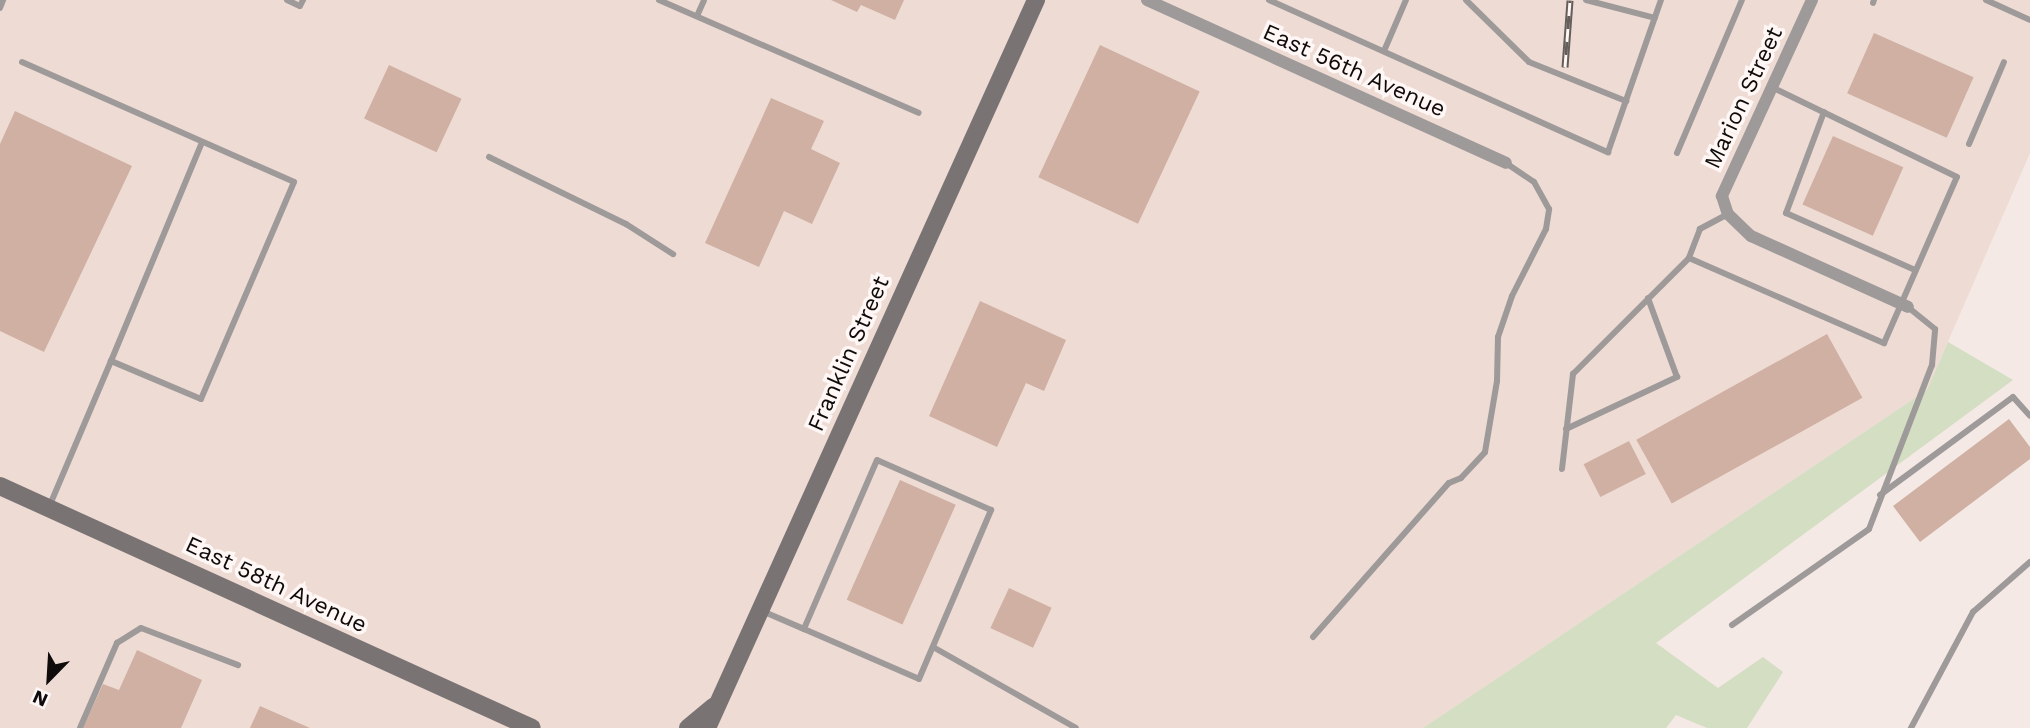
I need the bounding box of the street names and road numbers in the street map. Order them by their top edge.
street label: East 56th Avenue [1258,18,1450,124]
street label: Marion Street [1699,23,1789,173]
street label: Franklin Street [802,272,896,436]
street label: East 58th Avenue [180,531,372,639]

